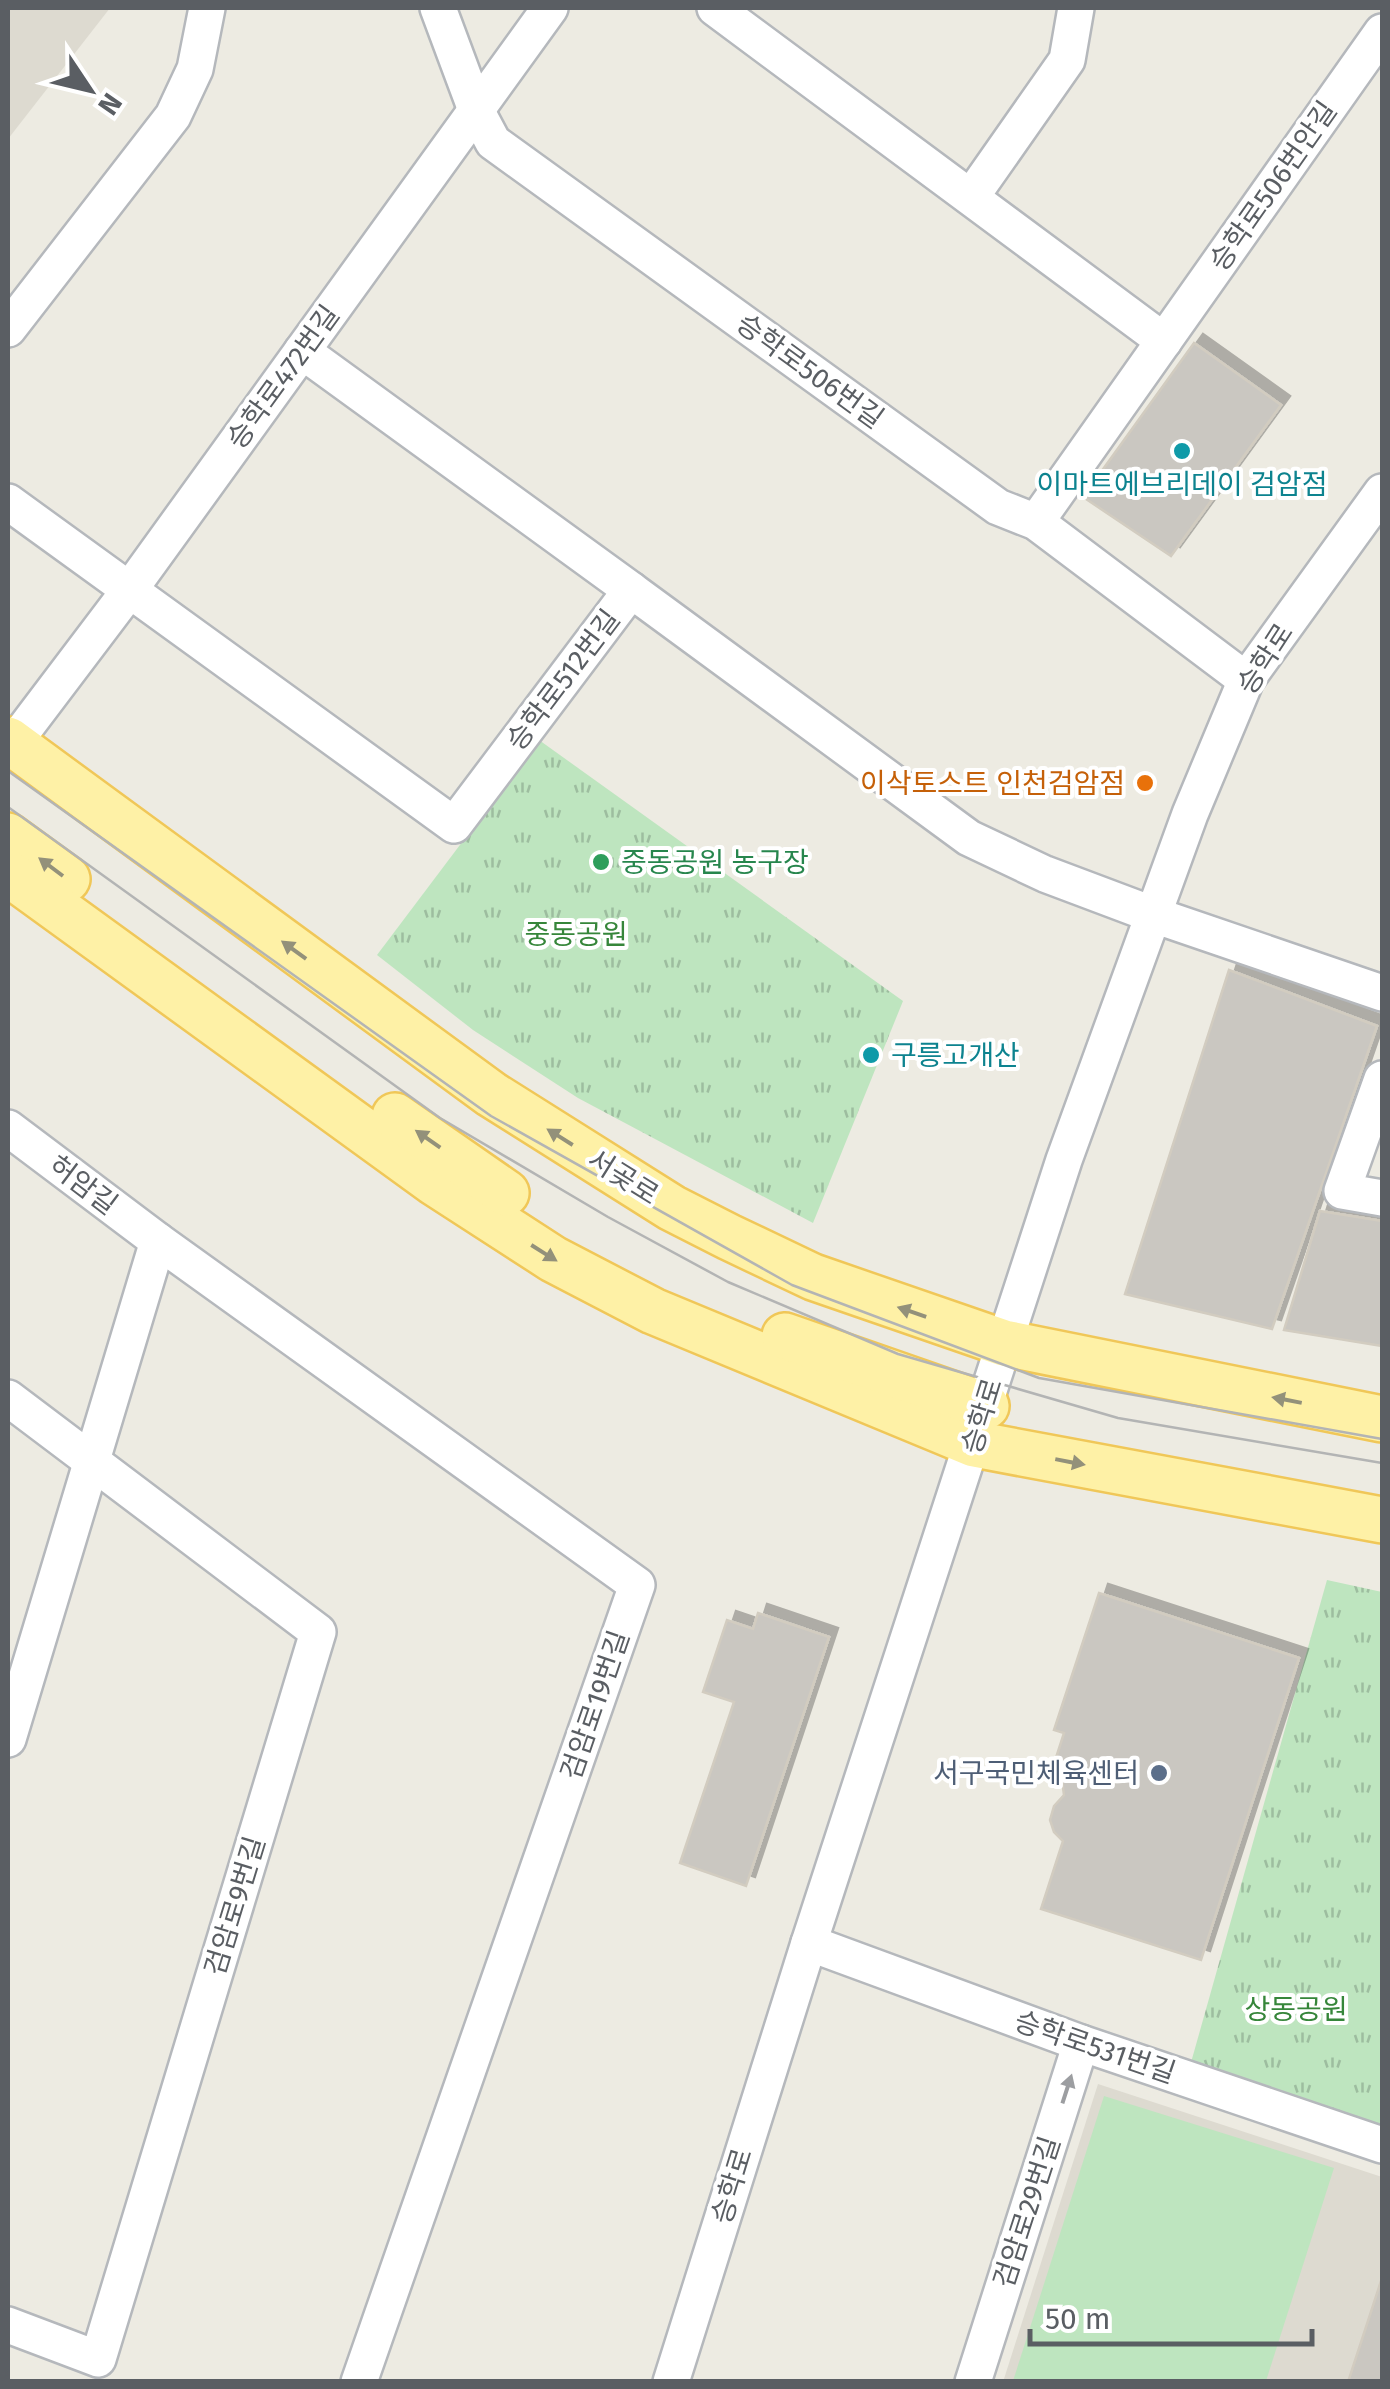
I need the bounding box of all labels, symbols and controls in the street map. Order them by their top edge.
north arrow [40,40,140,140]
text: N [91,87,129,121]
street label: 승학로506번안길 [1202,95,1344,277]
street label: 승학로472번길 [220,299,346,455]
street label: 승학로506번길 [730,307,890,435]
marker: 이마트에브리데이 검암점 [1171,440,1193,462]
place label: 이마트에브리데이 검암점 [1037,468,1327,501]
street label: 승학로512번길 [499,603,627,757]
street label: 승학로 [1230,618,1300,700]
place label: 이삭토스트 인천검암점 [860,767,1125,800]
marker: 이삭토스트 인천검암점 [1134,772,1156,794]
place label: 중동공원 농구장 [621,846,809,879]
marker: 중동공원 농구장 [590,851,612,873]
one-way arrow [38,858,64,878]
park label: 중동공원 [524,918,628,951]
one-way arrow [281,941,307,960]
place label: 구릉고개산 [891,1039,1020,1072]
marker: 구릉고개산 [860,1044,882,1066]
one-way arrow [546,1129,573,1147]
one-way arrow [414,1130,441,1149]
street label: 서곶로 [581,1143,665,1211]
street label: 허암길 [42,1149,124,1221]
one-way arrow [530,1244,558,1261]
one-way arrow [897,1303,927,1318]
street label: 승학로 [955,1374,1009,1458]
one-way arrow [1271,1392,1302,1408]
one-way arrow [1055,1454,1086,1470]
street label: 검암로19번길 [554,1626,636,1784]
place label: 서구국민체육센터 [933,1757,1139,1790]
marker: 서구국민체육센터 [1148,1762,1170,1784]
street label: 검암로9번길 [198,1833,272,1979]
park label: 상동공원 [1244,1993,1348,2026]
street label: 승학로531번길 [1010,2004,1180,2090]
one-way arrow [1060,2073,1075,2103]
street label: 검암로29번길 [987,2132,1067,2292]
street label: 승학로 [705,2144,759,2228]
scale bar [1030,2284,1312,2346]
text: 50 m [1045,2301,1110,2337]

